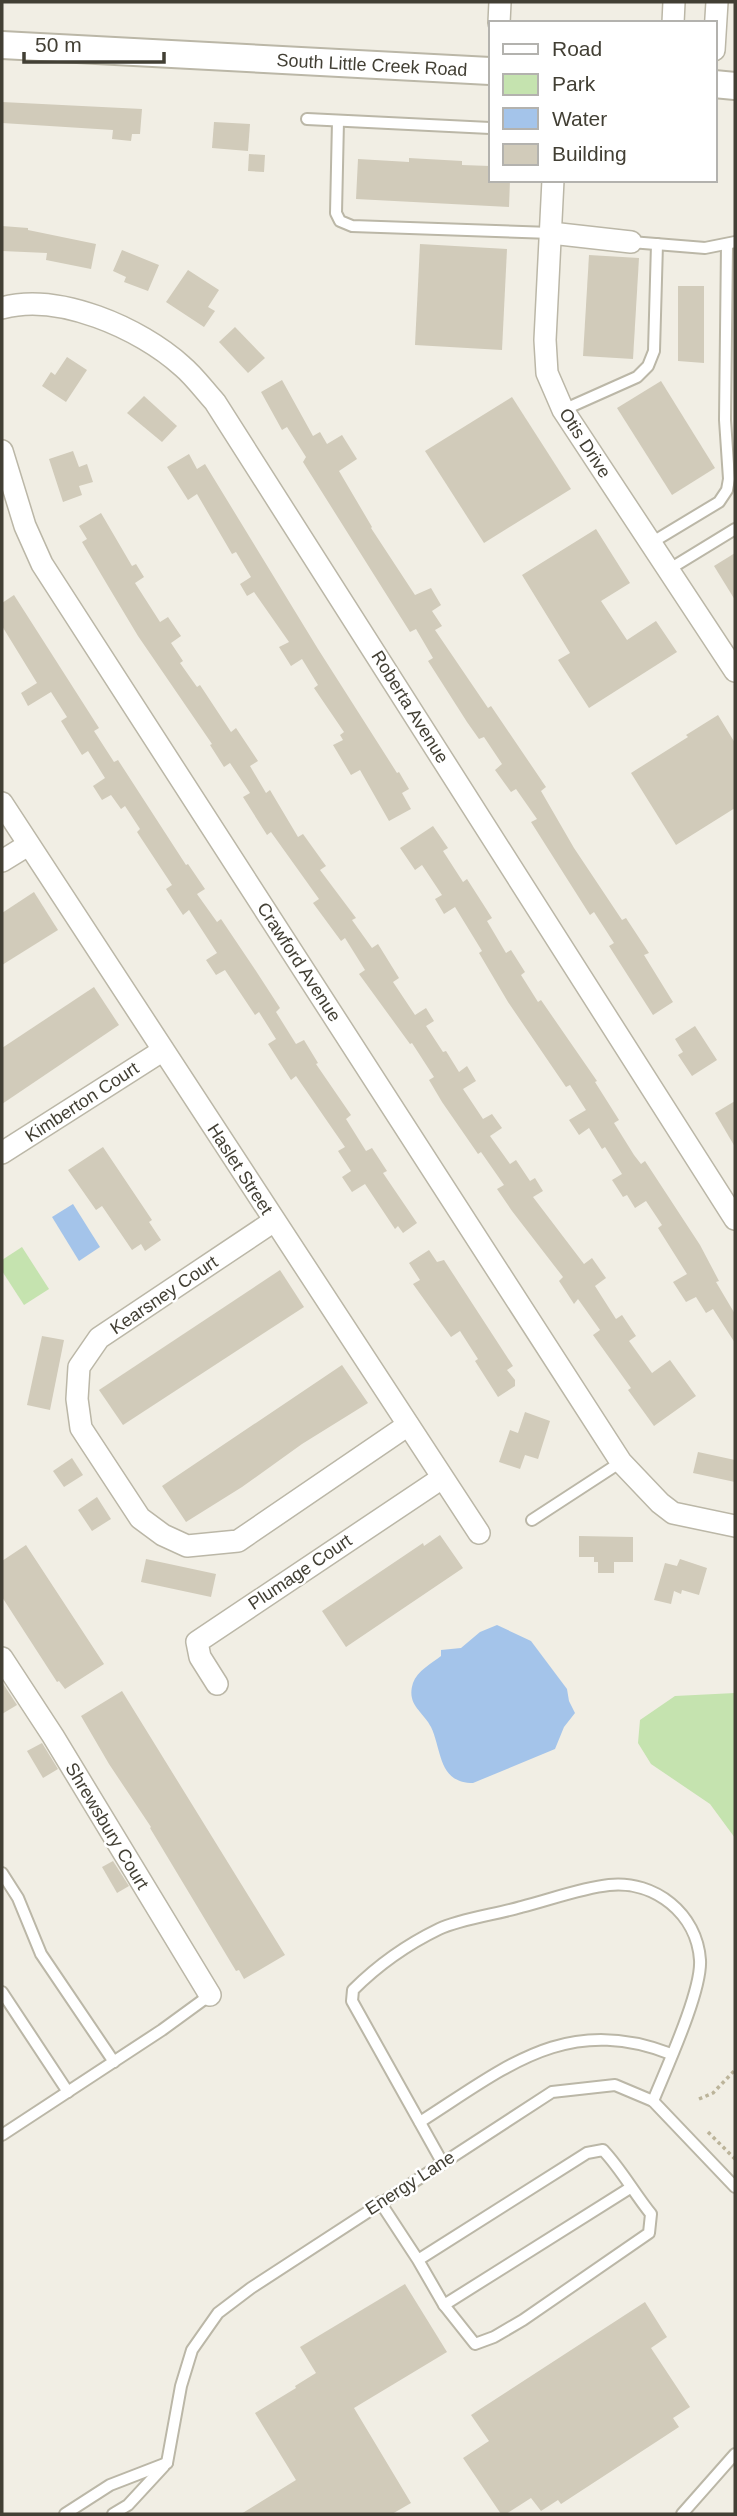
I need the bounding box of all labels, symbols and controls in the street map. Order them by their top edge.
scale bar [24,21,164,65]
legend [489,21,716,182]
text: 50 m [35,33,82,56]
text: Road [552,37,602,60]
street label: South Little Creek Road [276,50,468,80]
text: Park [552,72,596,95]
text: Water [552,107,607,130]
text: Building [552,142,627,165]
street label: Otis Drive [555,404,615,482]
street label: Roberta Avenue [367,647,453,767]
street label: Crawford Avenue [253,899,345,1025]
street label: Kimberton Court [22,1058,142,1146]
street label: Haslet Street [203,1120,277,1218]
street label: Kearsney Court [107,1252,221,1338]
street label: Plumage Court [245,1530,355,1614]
street label: Shrewsbury Court [61,1759,153,1893]
street label: Energy Lane [362,2147,458,2219]

